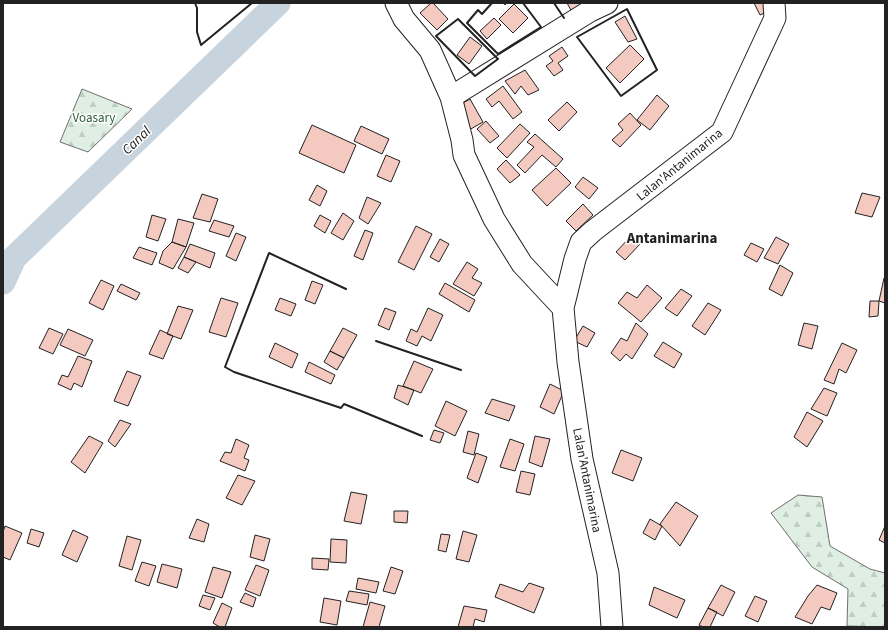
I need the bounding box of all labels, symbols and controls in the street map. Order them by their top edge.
park label: Voasary [73,109,115,127]
water label: Canal [118,122,156,160]
street label: Lalan'Antanimarina [633,124,727,205]
district label: Antanimarina [626,228,717,249]
street label: Lalan'Antanimarina [568,426,606,534]

